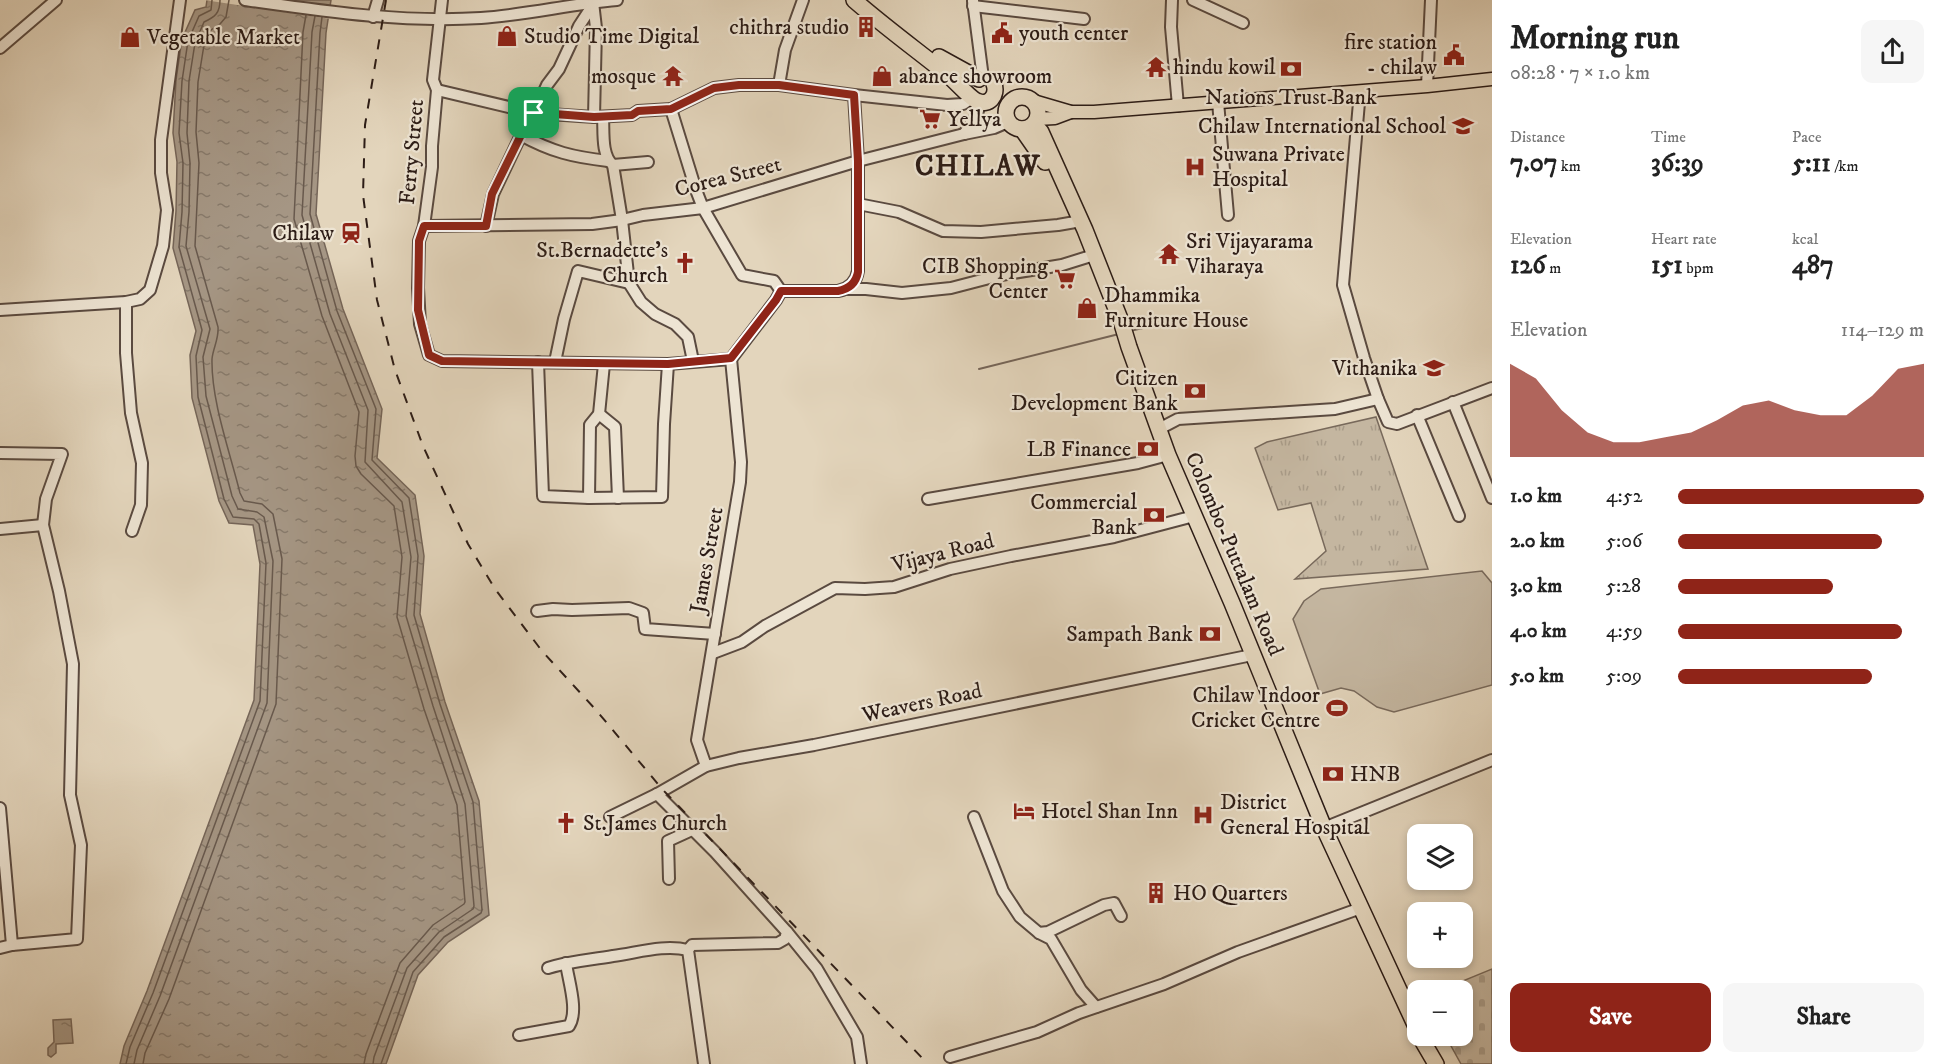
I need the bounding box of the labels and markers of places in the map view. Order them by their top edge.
place label: chithra studio [729,14,849,41]
building icon: chithra studio [854,15,878,39]
place label: youth center [1019,20,1129,47]
public building icon: youth center [990,21,1014,45]
place label: Studio Time Digital [524,23,700,50]
place label: Vegetable Market [146,24,300,51]
shop icon: Studio Time Digital [495,24,519,48]
shop icon: Vegetable Market [118,25,142,49]
place label: fire station - chilaw [1344,29,1437,81]
public building icon: fire station - chilaw [1442,43,1466,67]
place label: hindu kowil [1173,54,1276,81]
temple icon: hindu kowil [1144,55,1168,79]
bank icon: Nations Trust Bank [1279,57,1303,81]
place label: mosque [591,63,656,90]
place label: abance showroom [899,63,1052,90]
temple icon: mosque [661,64,685,88]
shop icon: abance showroom [870,64,894,88]
place label: Nations Trust Bank [1205,84,1377,111]
pin [508,87,559,138]
place label: Yellya [947,106,1002,133]
supermarket icon: Yellya [918,107,942,131]
place label: Chilaw International School [1198,113,1446,140]
school or university icon: Chilaw International School [1451,114,1475,138]
place label: Suwana Private Hospital [1212,141,1345,193]
hospital icon: Suwana Private Hospital [1183,155,1207,179]
place label: Chilaw [272,220,334,247]
station icon: Chilaw [339,221,363,245]
place label: Sri Vijayarama Viharaya [1185,228,1314,280]
place label: St.Bernadette's Church [536,237,668,289]
temple icon: Sri Vijayarama Viharaya [1157,242,1181,266]
church icon: St.Bernadette's Church [673,251,697,275]
place label: CIB Shopping Center [922,253,1049,305]
supermarket icon: CIB Shopping Center [1053,267,1077,291]
place label: Dhammika Furniture House [1104,282,1248,334]
shop icon: Dhammika Furniture House [1075,296,1099,320]
place label: Vithanika [1331,355,1418,382]
school or university icon: Vithanika [1422,356,1446,380]
place label: Citizen Development Bank [1011,365,1179,417]
bank icon: Citizen Development Bank [1183,379,1207,403]
place label: LB Finance [1027,436,1131,463]
bank icon: LB Finance [1136,437,1160,461]
place label: Commercial Bank [1030,489,1137,541]
bank icon: Commercial Bank [1142,503,1166,527]
place label: Sampath Bank [1066,621,1193,648]
bank icon: Sampath Bank [1198,622,1222,646]
place label: Chilaw Indoor Cricket Centre [1191,682,1321,734]
sports icon: Chilaw Indoor Cricket Centre [1325,696,1349,720]
place label: HNB [1350,761,1400,788]
bank icon: HNB [1321,762,1345,786]
place label: District General Hospital [1220,789,1370,841]
place label: Hotel Shan Inn [1041,798,1179,825]
hotel icon: Hotel Shan Inn [1012,799,1036,823]
hospital icon: District General Hospital [1191,803,1215,827]
place label: St.James Church [583,810,728,837]
church icon: St.James Church [554,811,578,835]
place label: HO Quarters [1173,880,1288,907]
building icon: HO Quarters [1144,881,1168,905]

